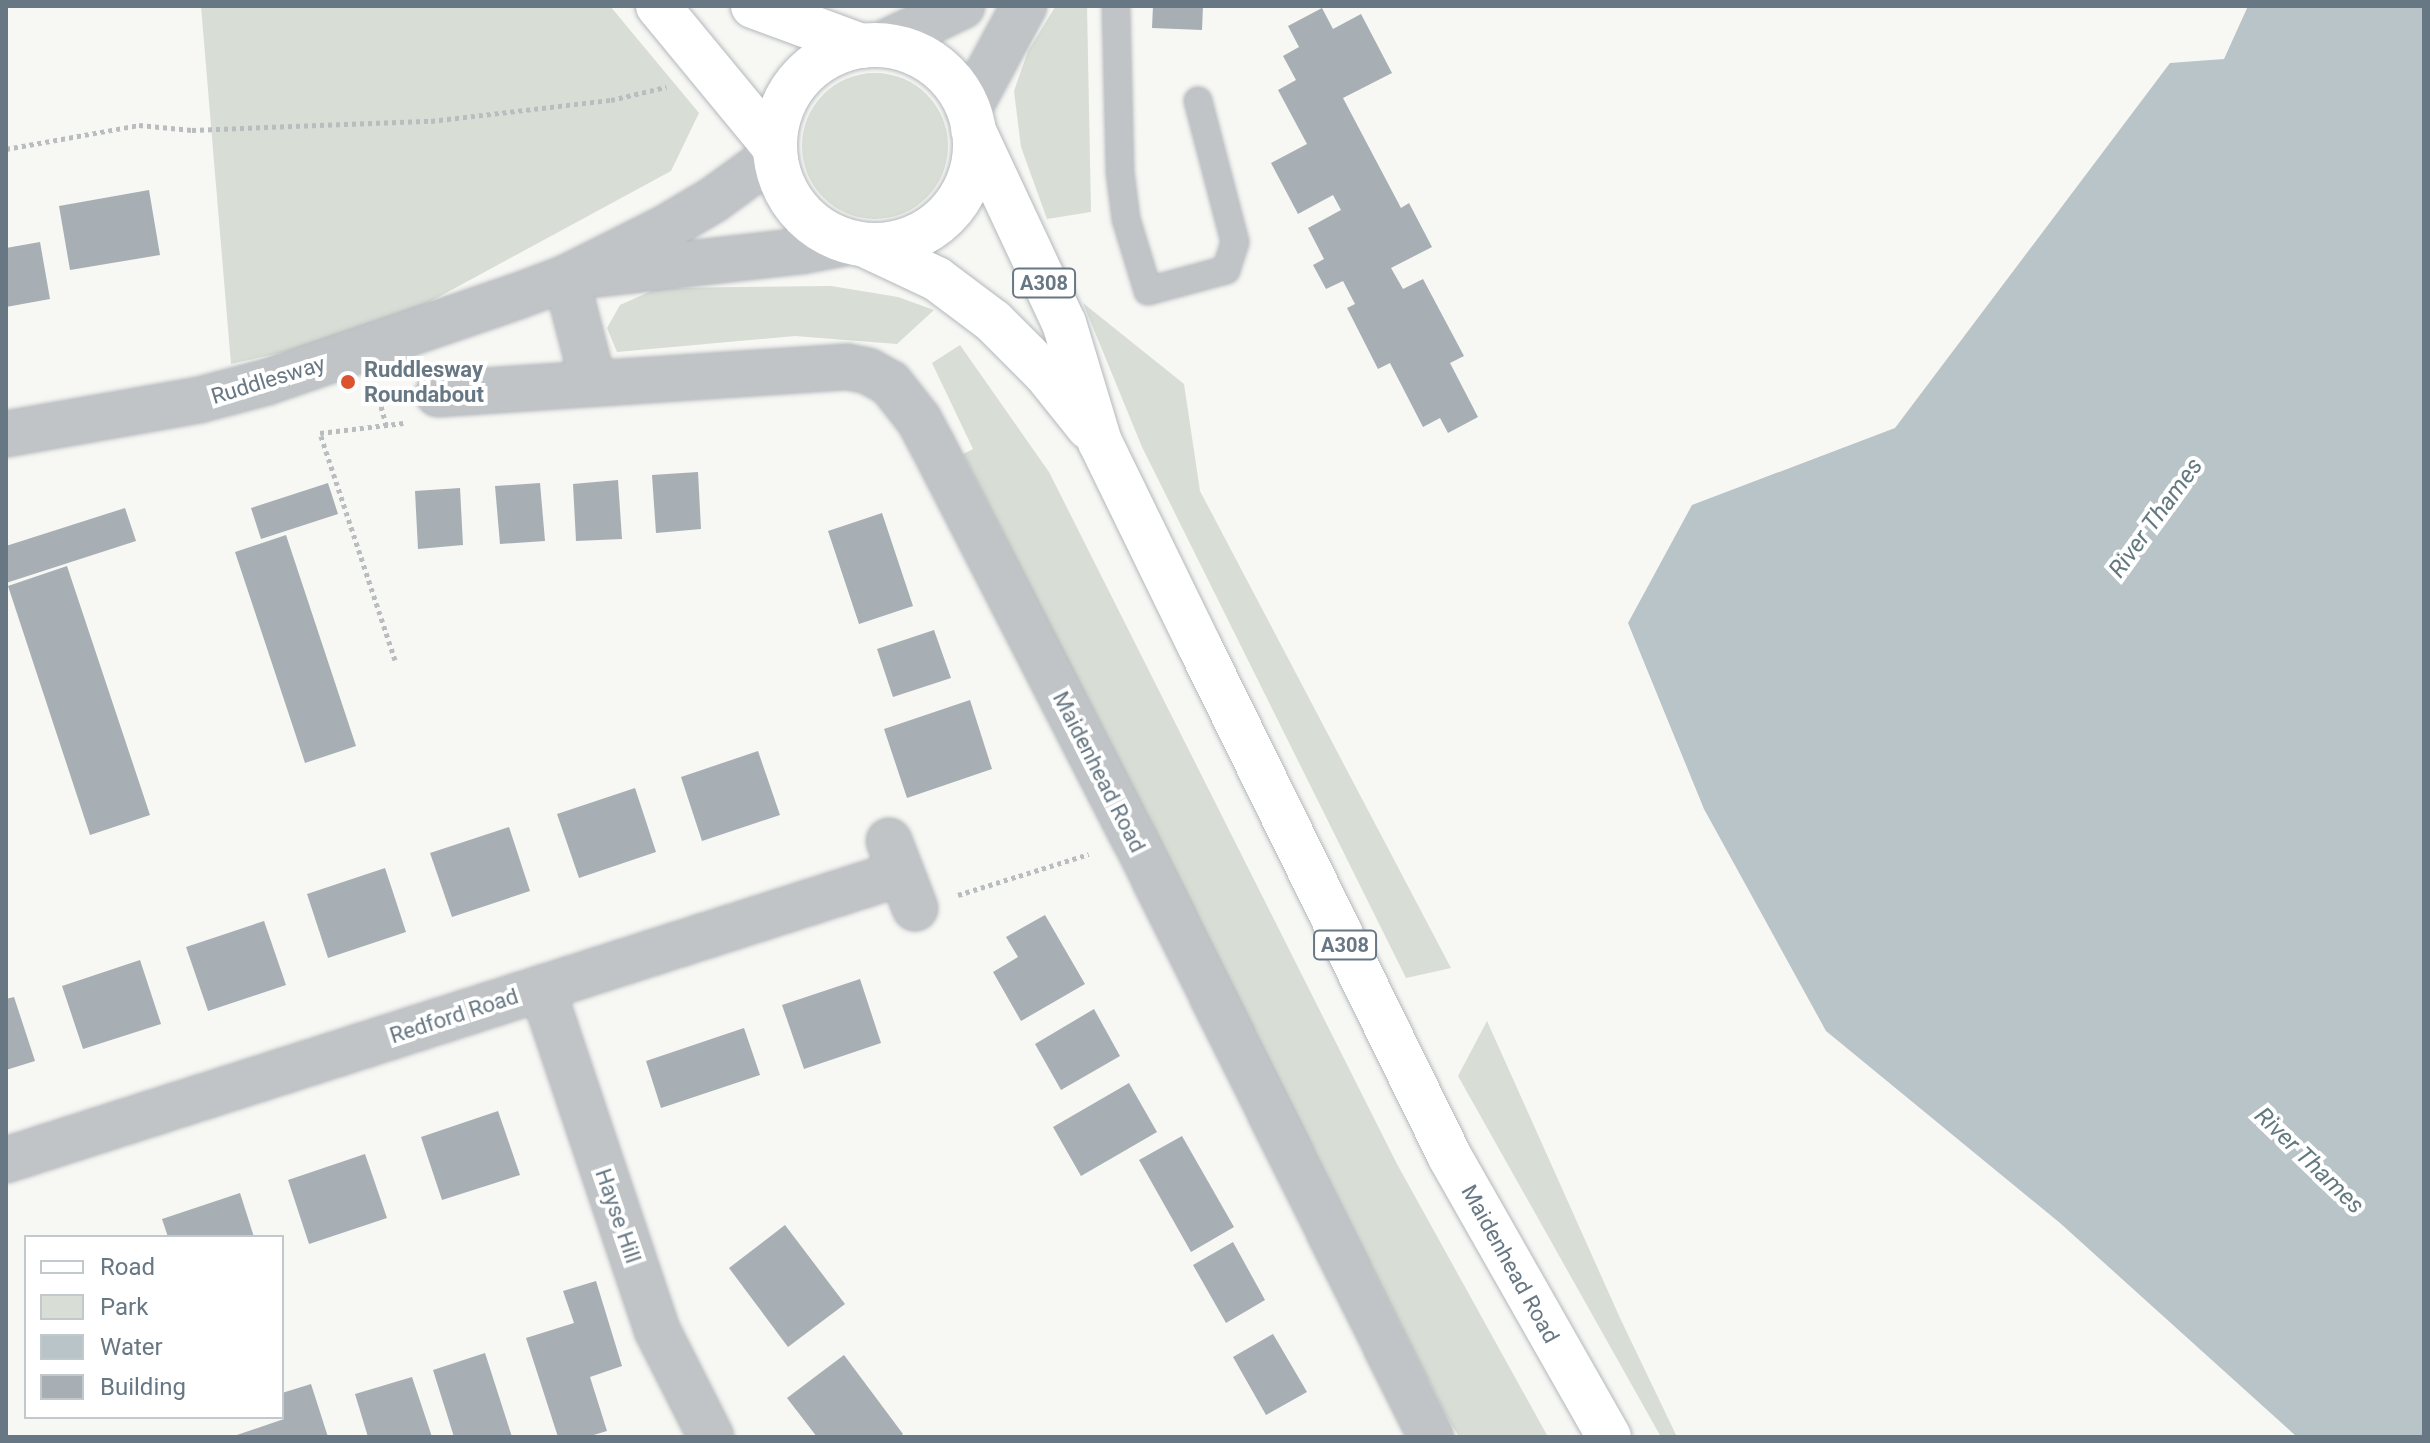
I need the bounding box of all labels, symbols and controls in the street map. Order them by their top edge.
road number: A308 [1012,267,1076,299]
street label: Ruddlesway [208,350,328,410]
place label: Ruddlesway Roundabout [364,356,484,408]
marker: Ruddlesway Roundabout [339,373,357,391]
water label: River Thames [2103,452,2209,584]
street label: Maidenhead Road [1047,687,1151,857]
road number: A308 [1313,929,1377,961]
street label: Redford Road [386,983,522,1049]
water label: River Thames [2248,1102,2370,1220]
street label: Hayse Hill [590,1165,646,1267]
street label: Maidenhead Road [1456,1180,1564,1348]
legend [24,1235,284,1419]
text: Road [100,1253,155,1281]
text: Park [100,1293,148,1321]
text: Water [100,1333,163,1361]
text: Building [100,1373,186,1401]

